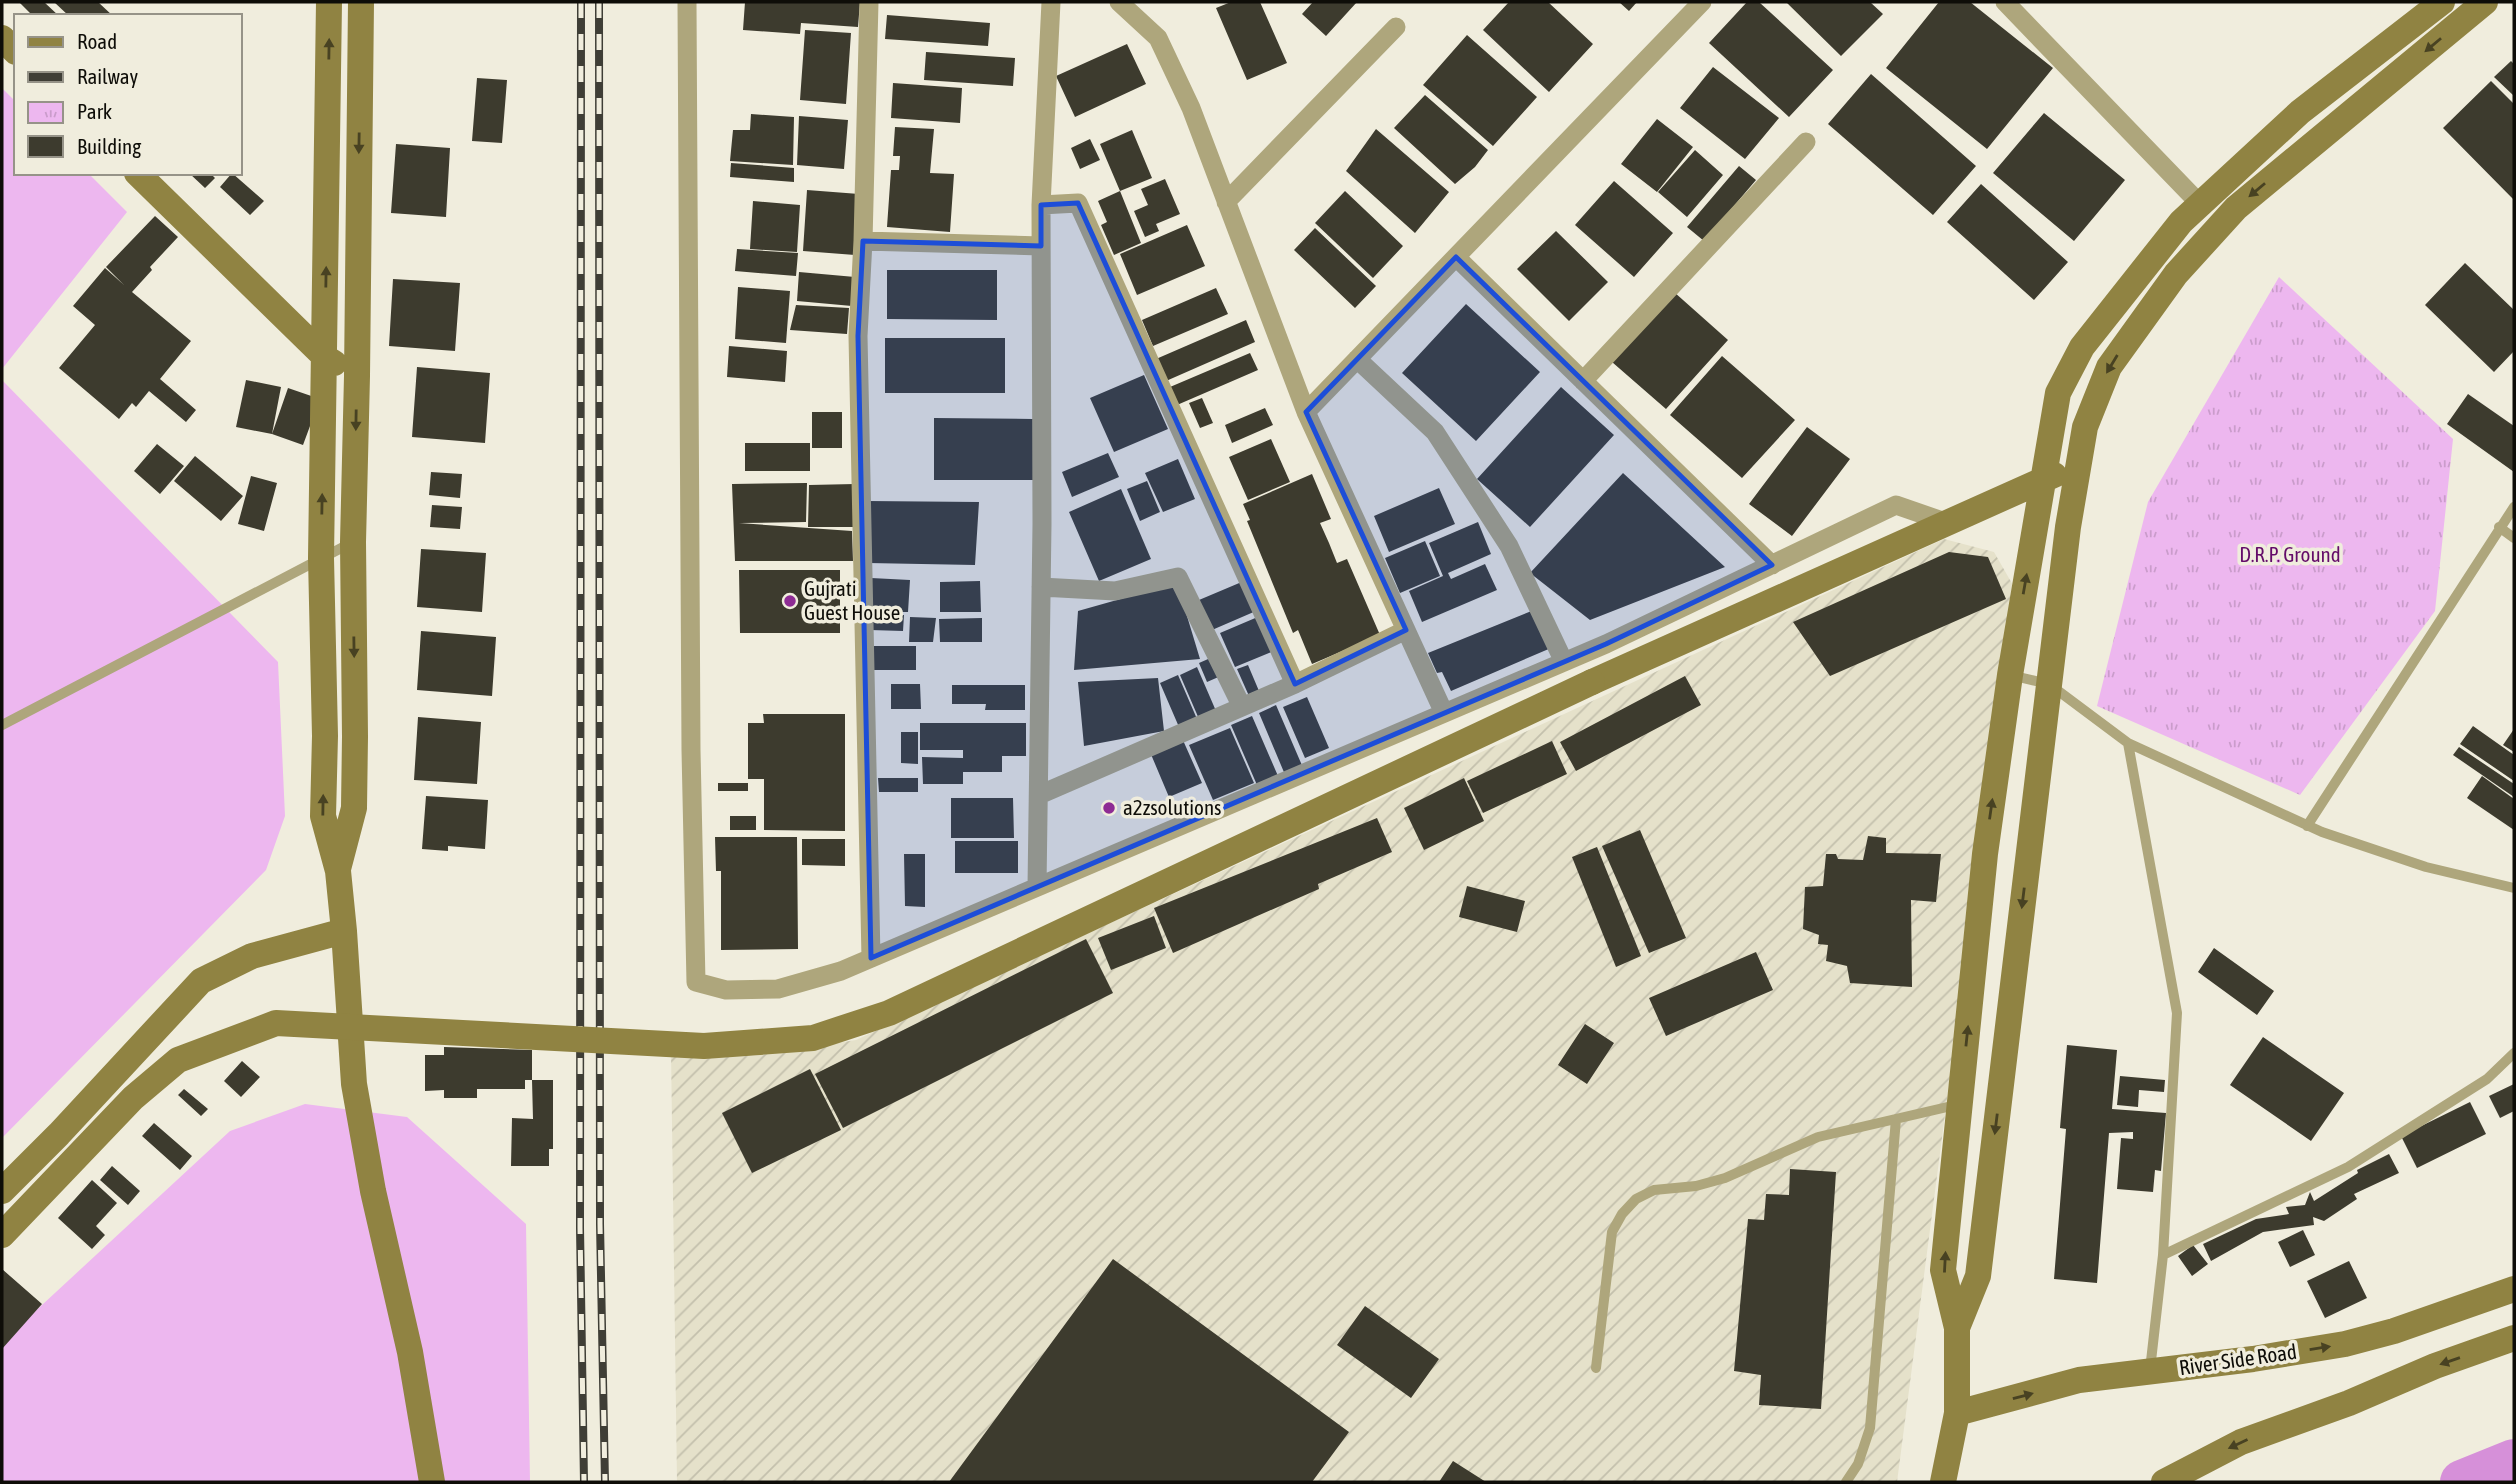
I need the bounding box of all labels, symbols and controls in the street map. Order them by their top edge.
legend [14,14,242,175]
text: Road [77,29,117,53]
one-way arrow [2424,37,2441,52]
one-way arrow [323,38,334,60]
text: Railway [77,64,139,88]
text: Park [77,99,112,123]
one-way arrow [353,133,365,155]
text: Building [77,134,141,158]
one-way arrow [2249,182,2266,197]
one-way arrow [321,266,332,288]
one-way arrow [2106,354,2118,373]
one-way arrow [350,409,361,431]
one-way arrow [317,493,328,515]
park label: D.R.P. Ground [2239,542,2341,566]
one-way arrow [2020,573,2031,595]
place label: Gujrati Guest House [804,576,900,624]
marker: Gujrati Guest House [782,593,798,609]
one-way arrow [348,637,360,659]
one-way arrow [317,794,329,816]
place label: a2zsolutions [1123,795,1222,819]
one-way arrow [1986,798,1997,820]
marker: a2zsolutions [1101,800,1117,816]
one-way arrow [2018,887,2029,909]
one-way arrow [1962,1024,1973,1046]
one-way arrow [1991,1113,2002,1135]
one-way arrow [1939,1251,1950,1273]
street label: River Side Road [2178,1339,2298,1379]
one-way arrow [2309,1342,2331,1353]
one-way arrow [2439,1356,2460,1367]
one-way arrow [2012,1390,2034,1401]
one-way arrow [2228,1438,2248,1450]

